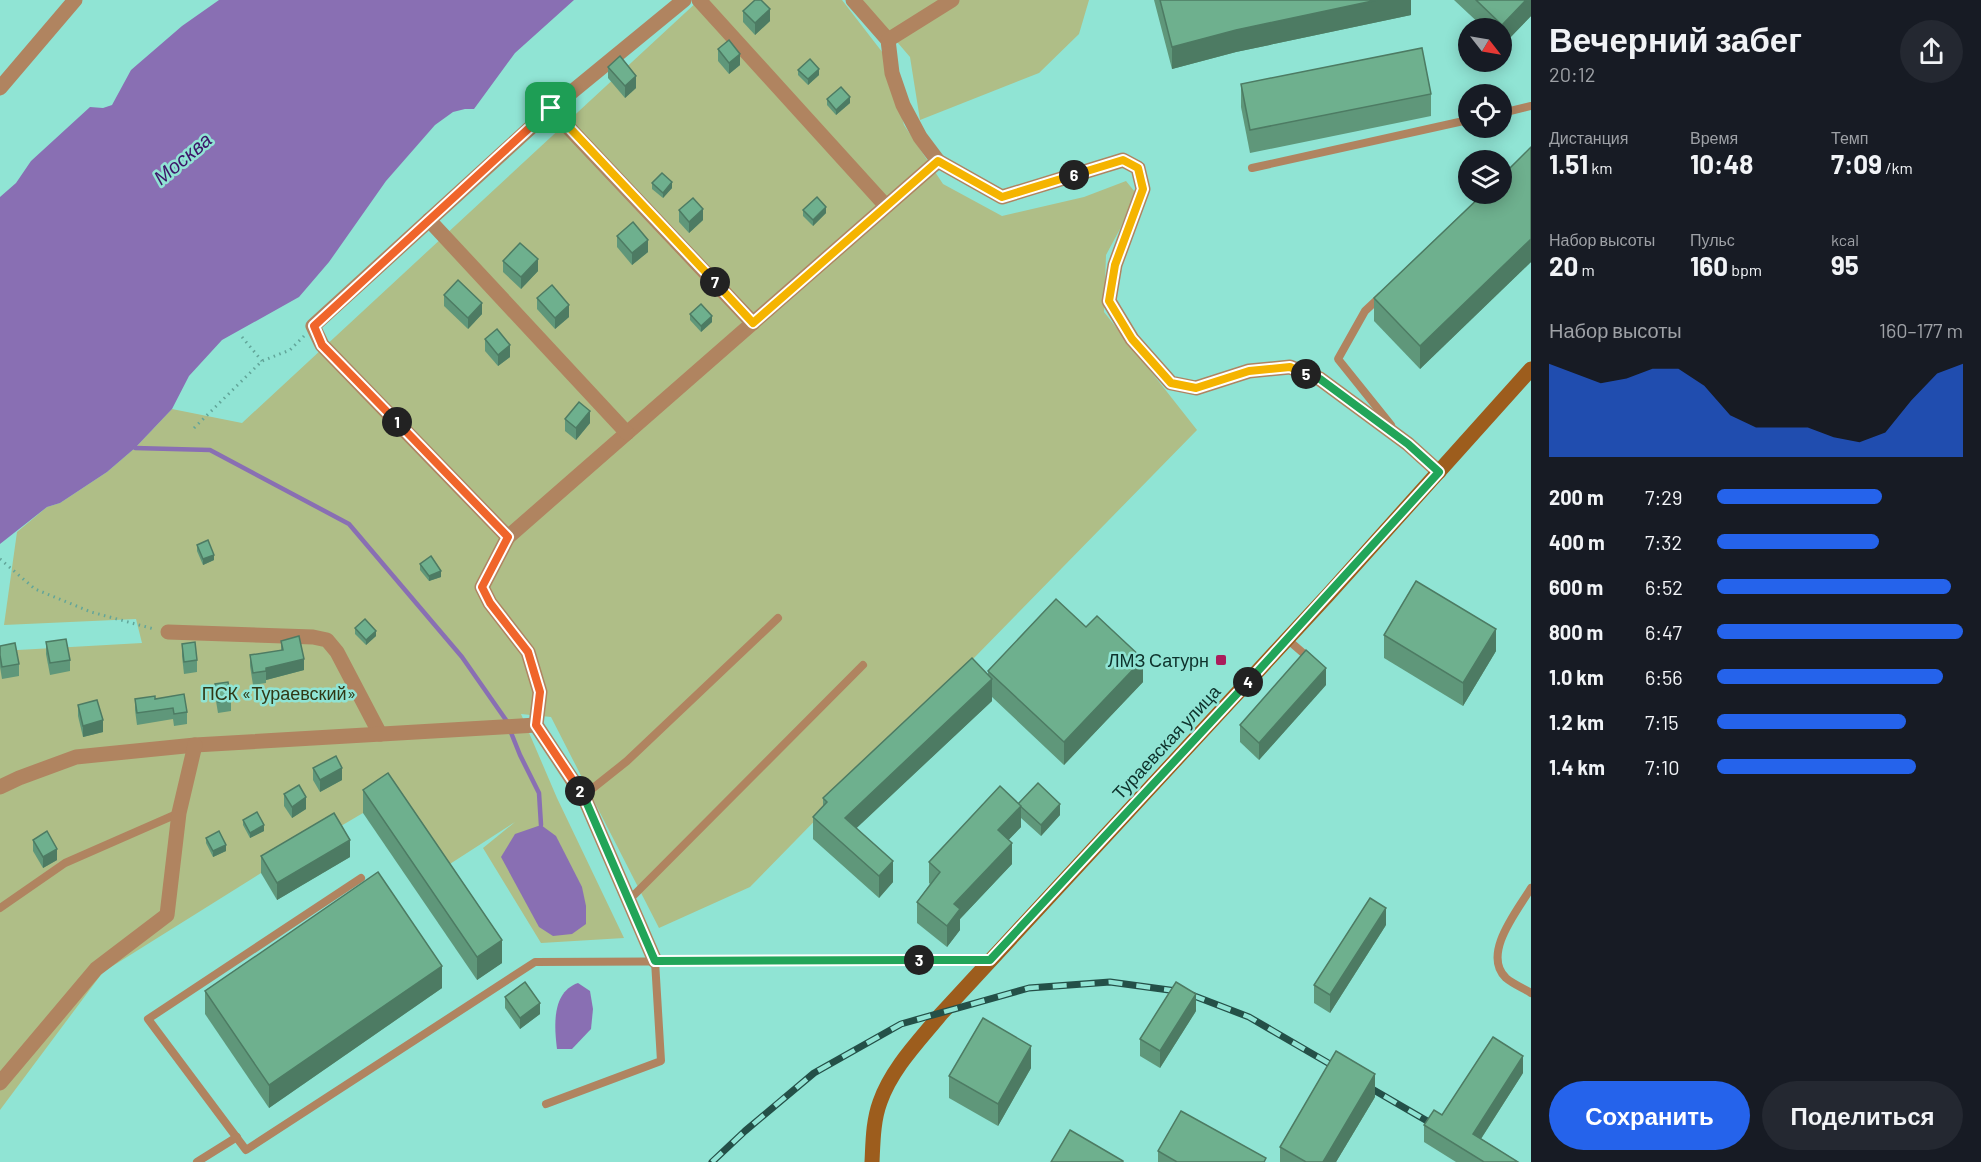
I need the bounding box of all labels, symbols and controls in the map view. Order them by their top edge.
north arrow [1458,18,1512,72]
map controls [1458,18,1512,204]
text: Вечерний забег [1549,19,1802,59]
button: share [1900,20,1963,83]
text: 20:12 [1549,62,1596,86]
pin [525,82,576,133]
button: locate [1458,84,1512,138]
icon: arrive [534,91,567,124]
water label: Москва [148,127,216,189]
text: Дистанция [1549,128,1628,147]
text: Время [1690,128,1738,147]
text: Темп [1831,128,1868,147]
text: 1.51 [1549,148,1588,179]
text: 10:48 [1690,148,1753,179]
text: 7:09 [1831,148,1882,179]
button: layers [1458,150,1512,204]
text: km [1588,158,1613,177]
text: /km [1882,158,1913,177]
pin: 6 [1059,160,1089,190]
text: 6 [1070,165,1078,184]
text: Набор высоты [1549,230,1655,249]
text: Пульс [1690,230,1735,249]
text: kcal [1831,230,1859,249]
text: 95 [1831,249,1859,280]
text: 20 [1549,250,1578,281]
text: 160 [1690,250,1728,281]
text: m [1578,260,1595,279]
text: bpm [1728,260,1762,279]
pin: 7 [700,267,730,297]
text: 7 [711,272,719,291]
text: Набор высоты [1549,318,1682,342]
text: 160–177 m [1879,318,1963,342]
pin: 5 [1291,359,1321,389]
text: 5 [1302,364,1310,383]
pin: 1 [382,407,412,437]
text: 1 [394,412,400,431]
text: 200 m [1549,485,1604,509]
text: 7:29 [1645,485,1682,509]
text: 400 m [1549,530,1605,554]
text: 7:32 [1645,530,1682,554]
text: 600 m [1549,575,1603,599]
text: 6:52 [1645,575,1683,599]
text: 800 m [1549,620,1603,644]
text: 6:47 [1645,620,1682,644]
place label: ЛМЗ Сатурн [1108,649,1209,671]
marker: ЛМЗ Сатурн [1214,653,1228,667]
text: 1.0 km [1549,665,1604,689]
text: 6:56 [1645,665,1683,689]
pin: 4 [1233,667,1263,697]
text: 4 [1243,672,1253,691]
street label: Тураевская улица [1107,680,1225,804]
park label: ПСК «Тураевский» [202,682,356,704]
text: 1.2 km [1549,710,1604,734]
text: 7:15 [1645,710,1679,734]
text: 1.4 km [1549,755,1605,779]
text: 7:10 [1645,755,1680,779]
pin: 2 [565,776,595,806]
text: 2 [576,781,584,800]
pin: 3 [904,945,934,975]
text: 3 [915,950,923,969]
button: Сохранить [1549,1081,1750,1150]
button: Поделиться [1762,1081,1963,1150]

